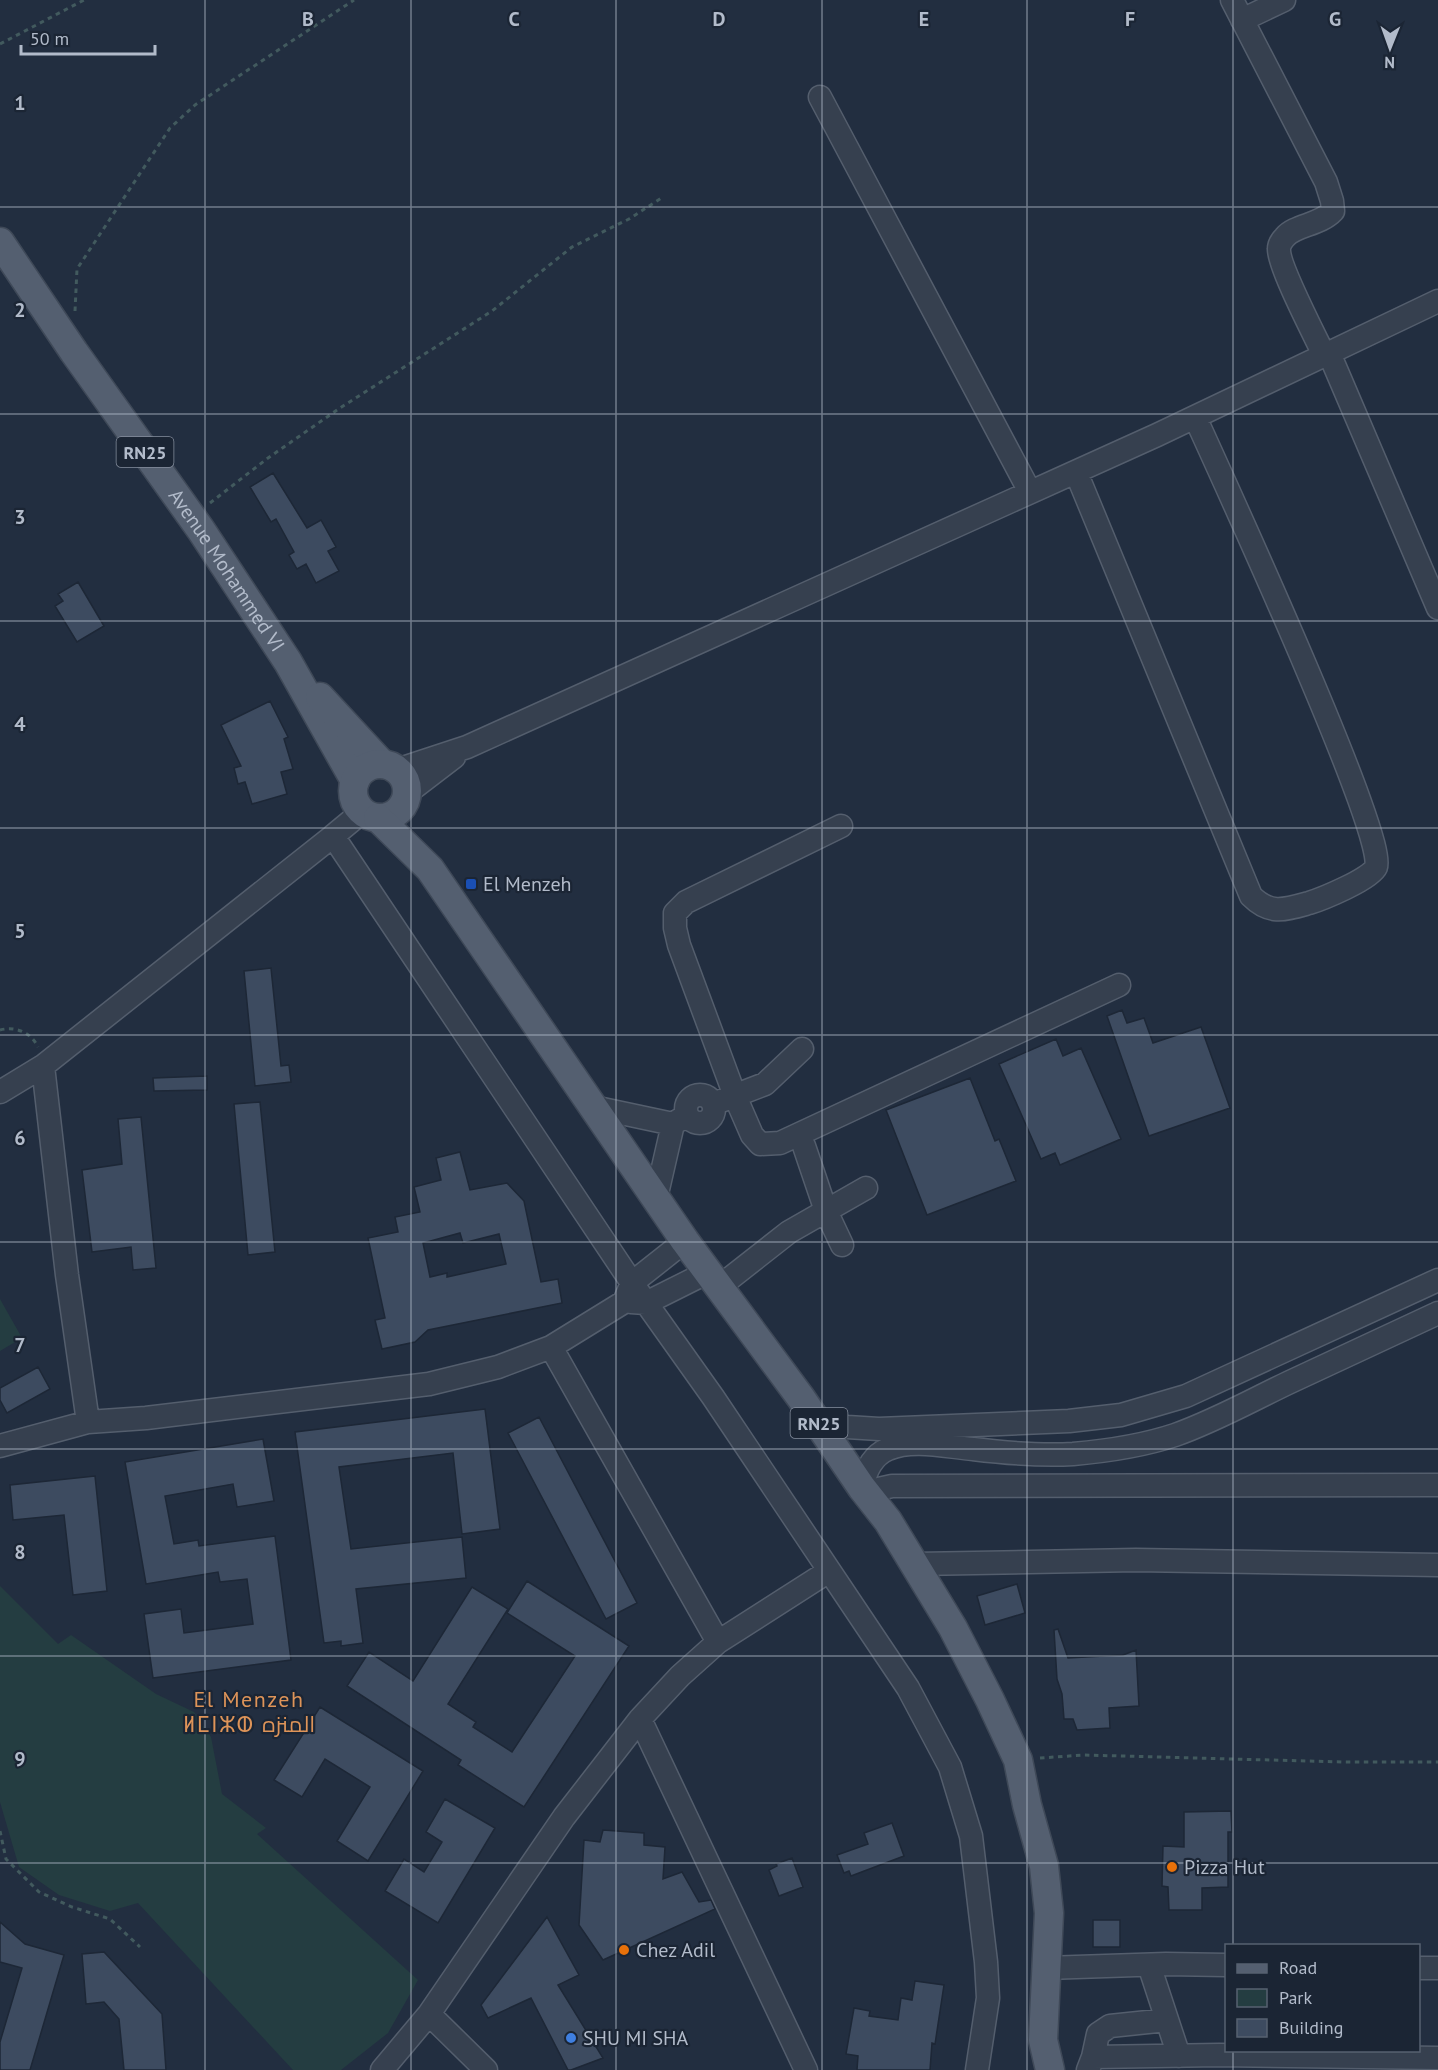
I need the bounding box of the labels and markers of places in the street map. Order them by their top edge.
place label: El Menzeh [483,871,572,897]
marker: El Menzeh [464,877,478,891]
place label: Pizza Hut [1184,1854,1265,1880]
marker: Pizza Hut [1165,1860,1179,1874]
place label: Chez Adil [636,1937,715,1963]
marker: Chez Adil [617,1943,631,1957]
place label: SHU MI SHA [583,2025,688,2051]
marker: SHU MI SHA [564,2031,578,2045]

